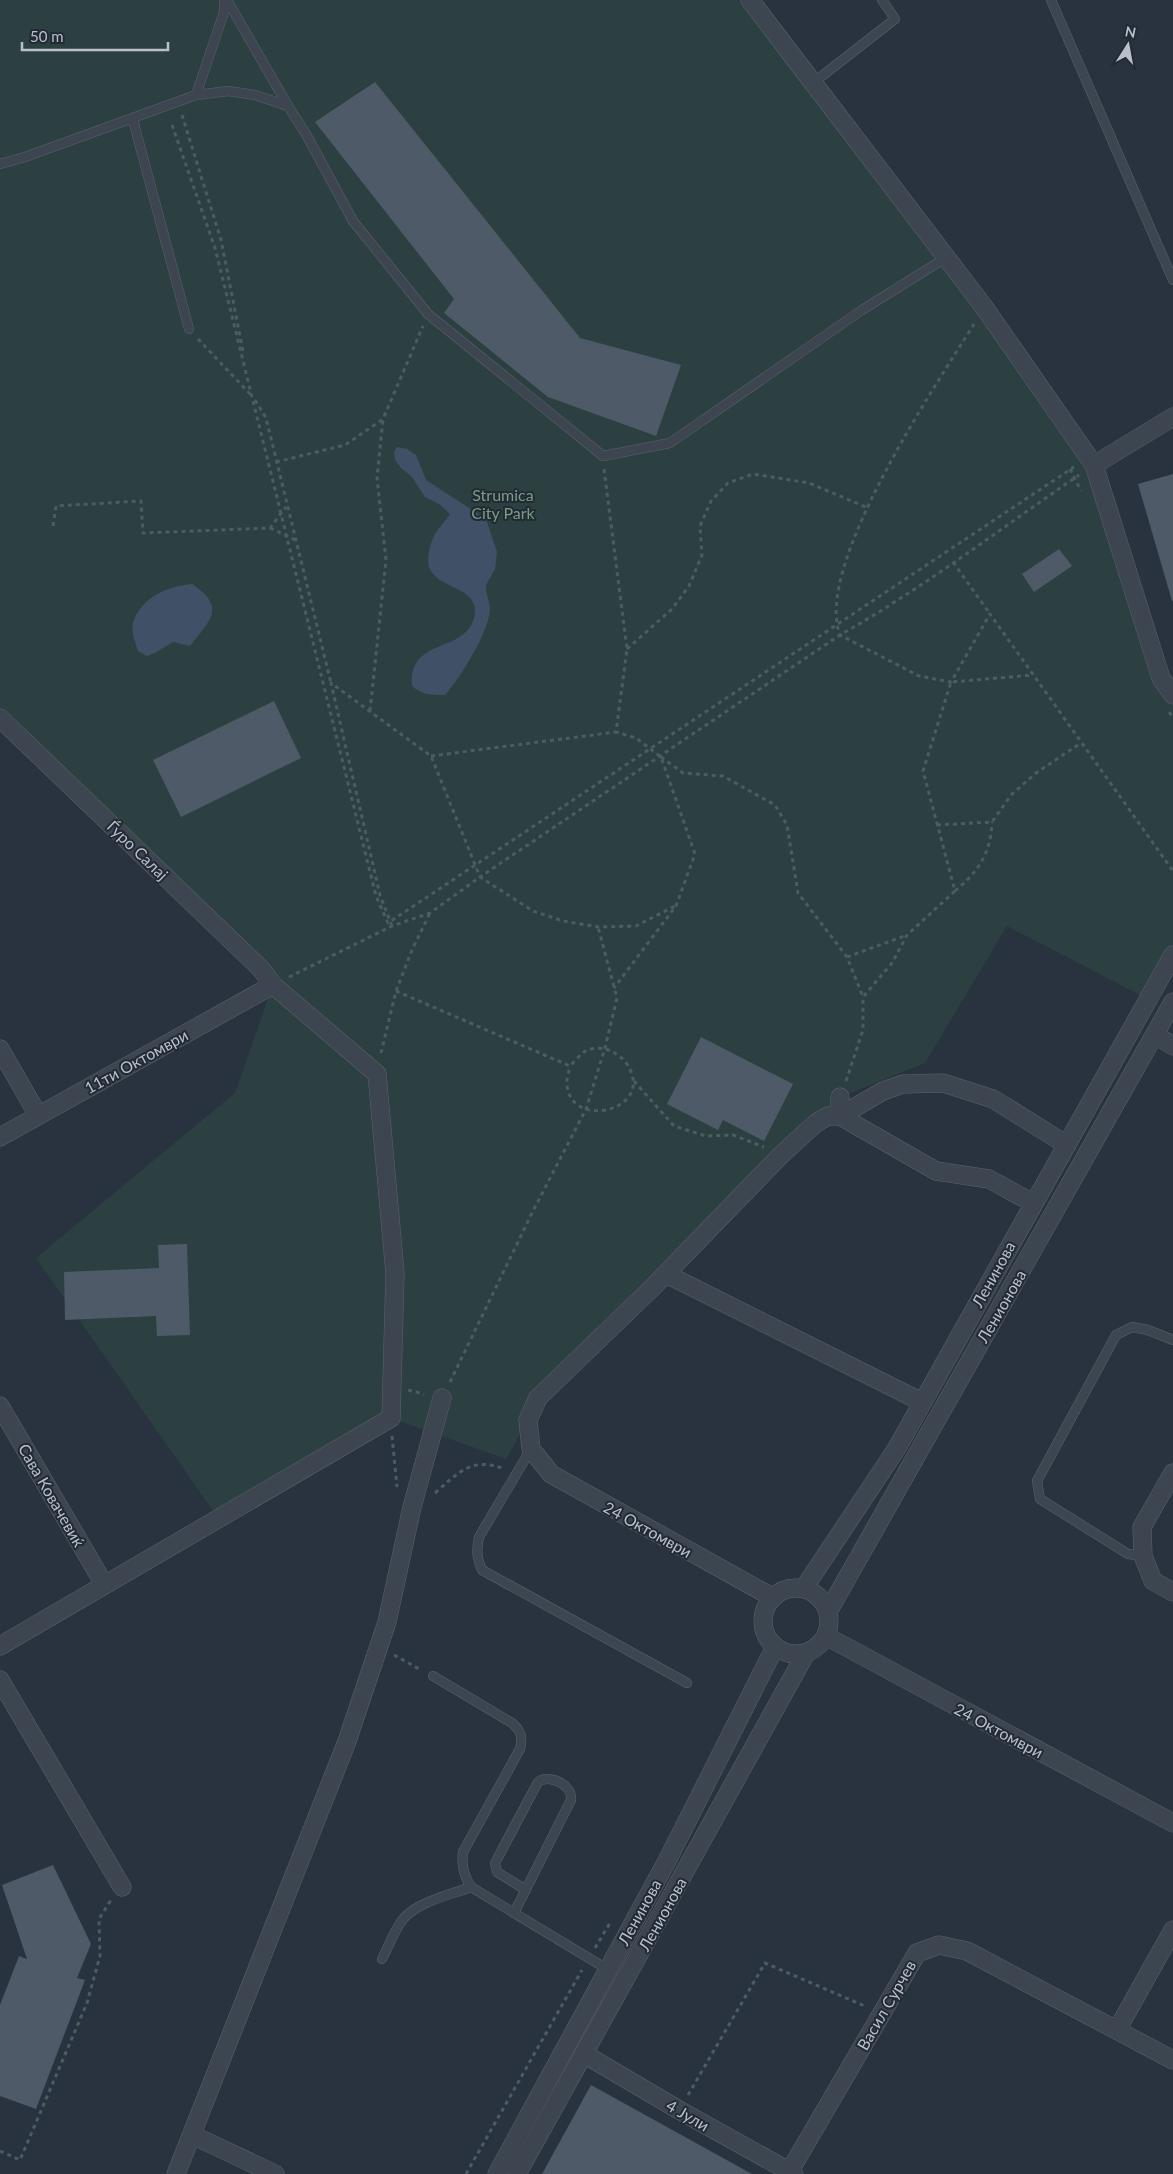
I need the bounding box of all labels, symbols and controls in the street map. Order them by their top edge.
scale bar [22,20,169,52]
north arrow [1103,20,1153,70]
text: N [1124,22,1137,41]
text: 50 m [30,27,64,45]
park label: Strumica City Park [471,485,536,522]
street label: Ѓуро Салај [104,816,172,884]
street label: 11ти Октомври [81,1025,191,1097]
street label: Ленинова [967,1238,1019,1311]
street label: Ленионова [972,1266,1029,1347]
street label: Сава Ковачевиќ [15,1440,90,1551]
street label: 24 Октомври [601,1497,695,1561]
street label: 24 Октомври [951,1699,1047,1761]
street label: Ленионова [634,1874,690,1955]
street label: Ленинова [613,1876,665,1949]
street label: Васил Сурчев [853,1957,919,2053]
street label: 4 Јули [663,2095,713,2135]

